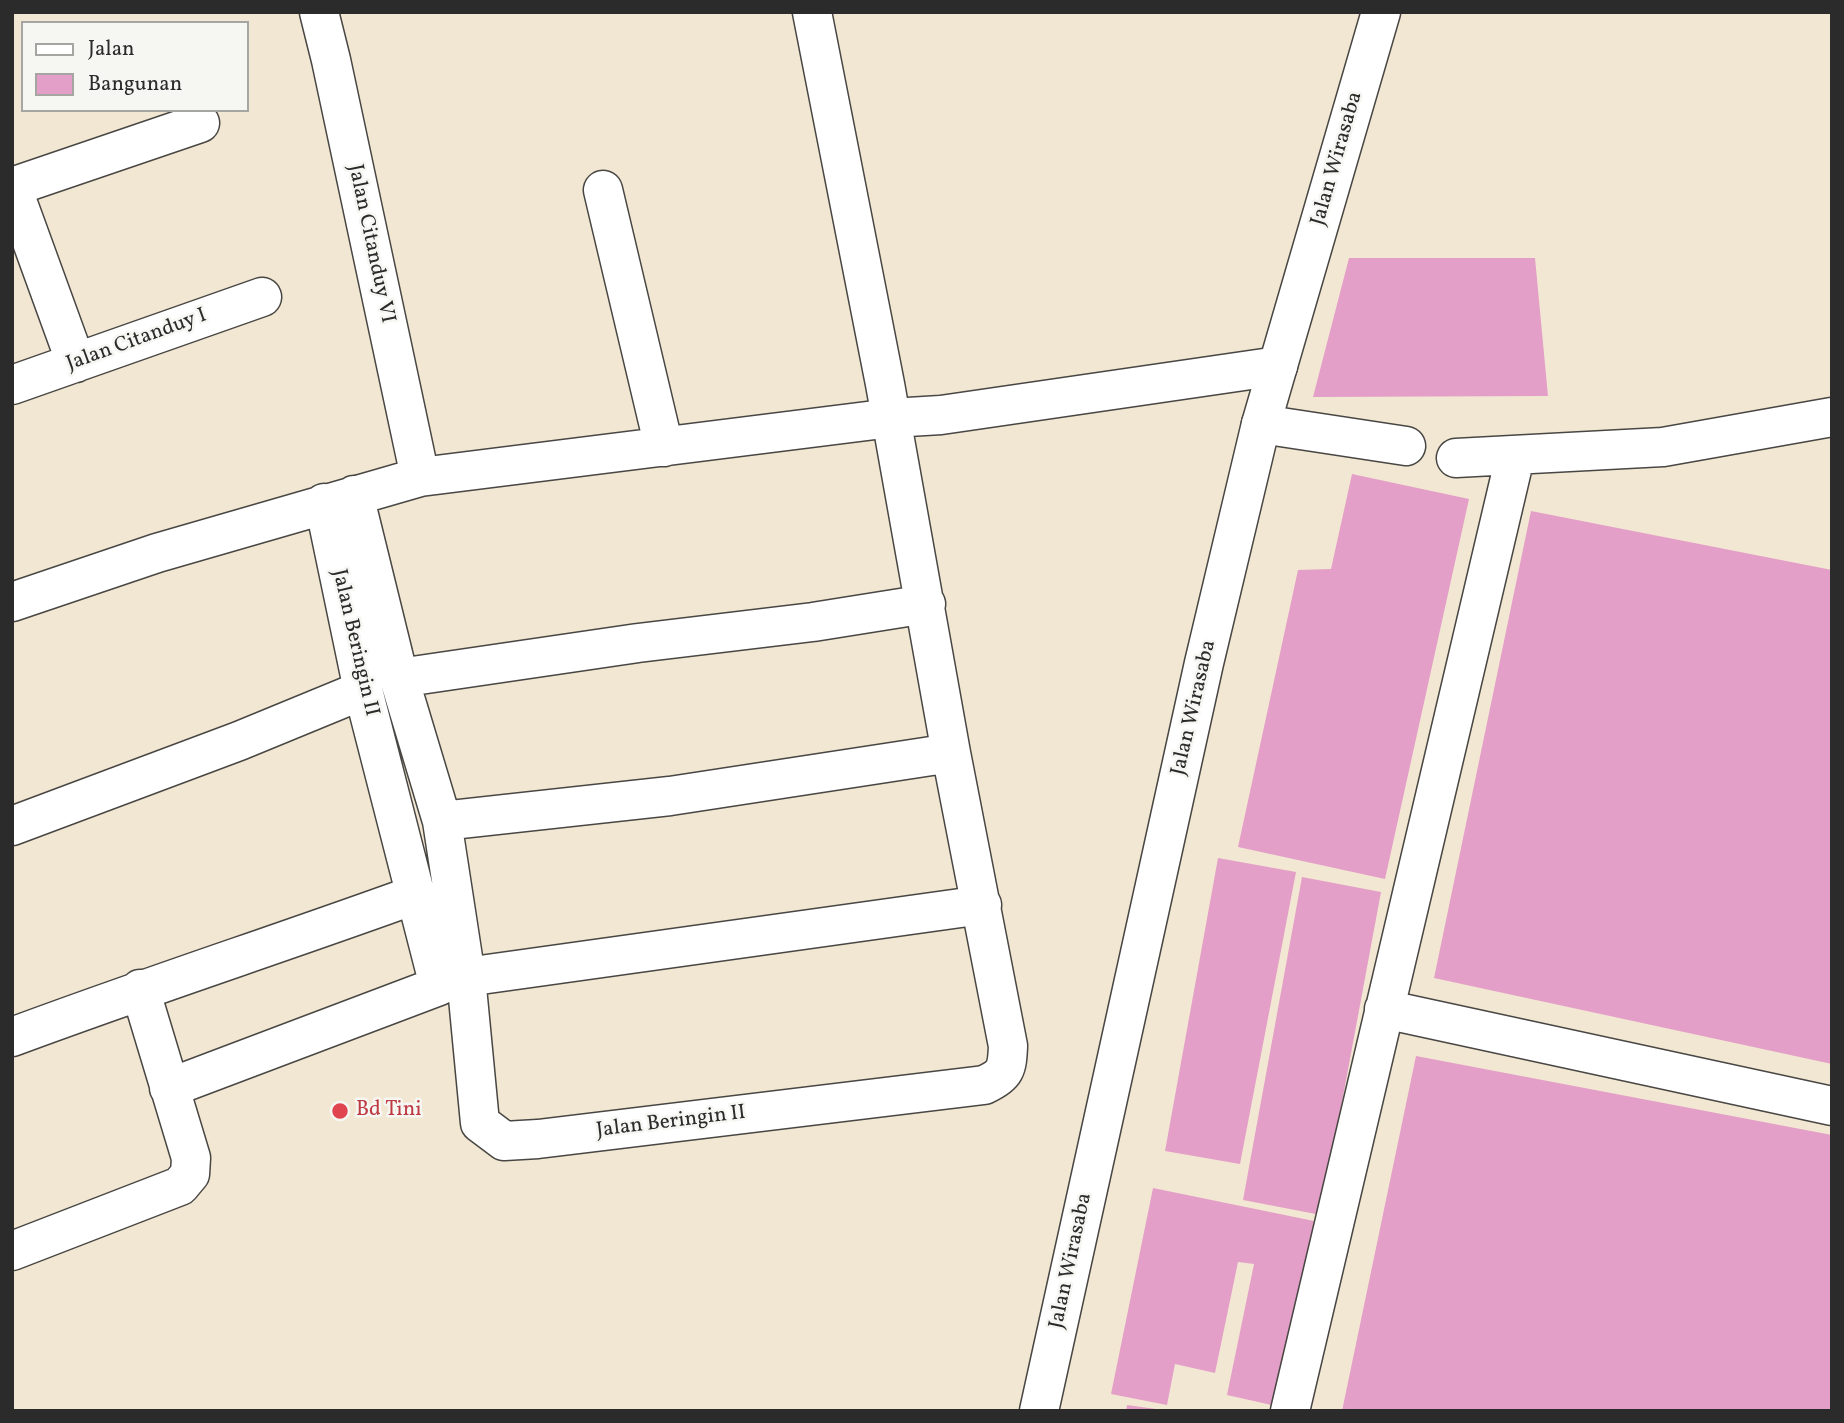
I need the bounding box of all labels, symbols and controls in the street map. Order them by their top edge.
legend [21,21,248,112]
text: Jalan [88,35,135,64]
text: Bangunan [88,70,182,99]
street label: Jalan Wirasaba [1307,89,1369,229]
street label: Jalan Citanduy VI [341,162,399,326]
street label: Jalan Citanduy I [63,304,211,378]
street label: Jalan Beringin II [325,567,383,719]
street label: Jalan Wirasaba [1167,638,1223,778]
place label: Bd Tini [356,1098,422,1124]
marker: Bd Tini [330,1101,350,1121]
street label: Jalan Beringin II [595,1101,747,1145]
street label: Jalan Wirasaba [1045,1191,1099,1331]

